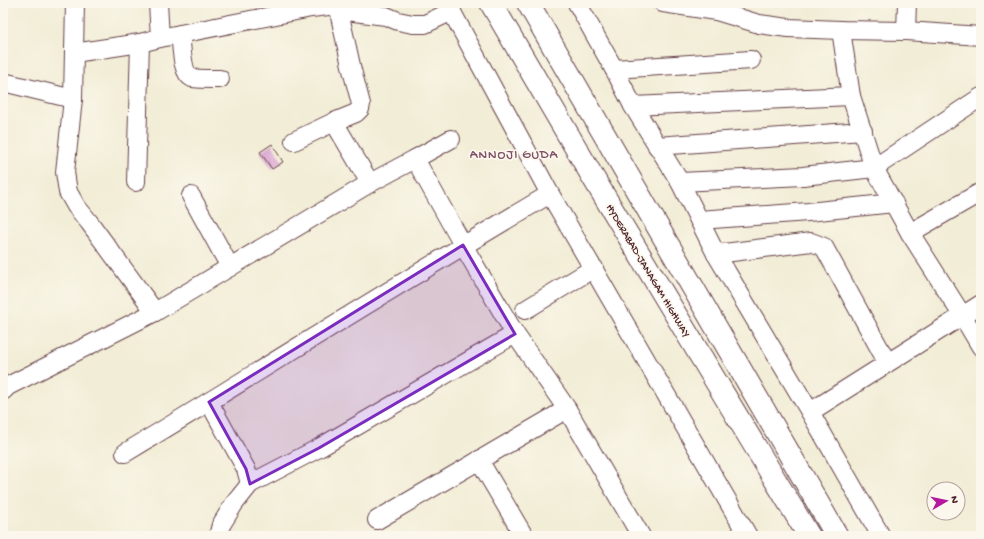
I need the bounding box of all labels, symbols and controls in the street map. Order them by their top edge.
district label: ANNOJI GUDA [470,148,559,163]
street label: HYDERABAD-JANAGAM HIGHWAY [603,202,692,340]
north arrow [926,481,966,521]
text: N [947,495,960,504]

